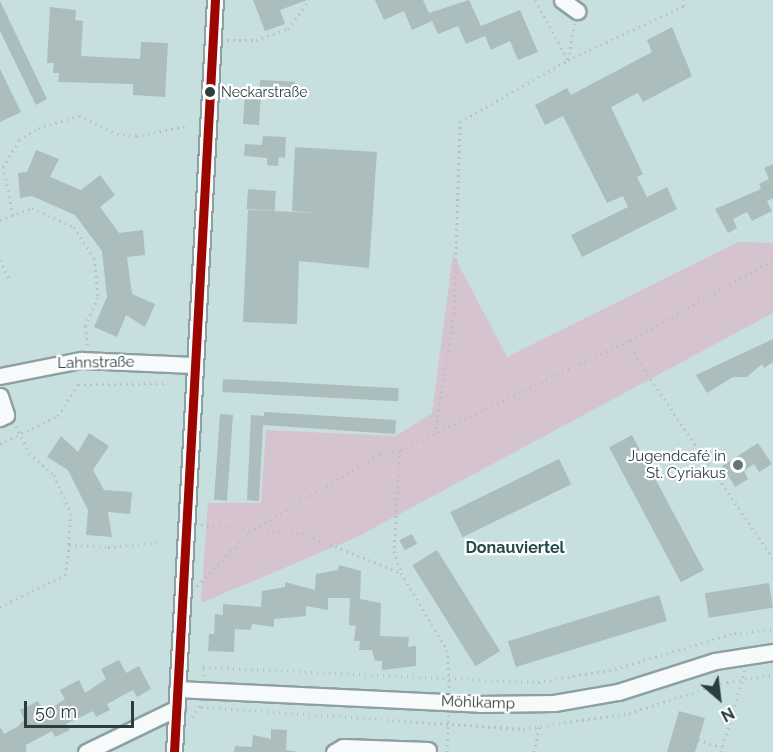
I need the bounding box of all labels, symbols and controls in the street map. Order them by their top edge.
place label: Neckarstraße [221,84,307,100]
marker: Neckarstraße [204,86,216,98]
street label: Lahnstraße [57,353,135,373]
place label: Jugendcafé in St. Cyriakus [628,447,726,482]
marker: Jugendcafé in St. Cyriakus [731,458,745,472]
district label: Donauviertel [465,538,565,558]
north arrow [689,668,749,728]
scale bar [27,689,136,727]
street label: Möhlkamp [441,693,515,713]
text: 50 m [35,701,77,722]
text: N [718,703,738,726]

